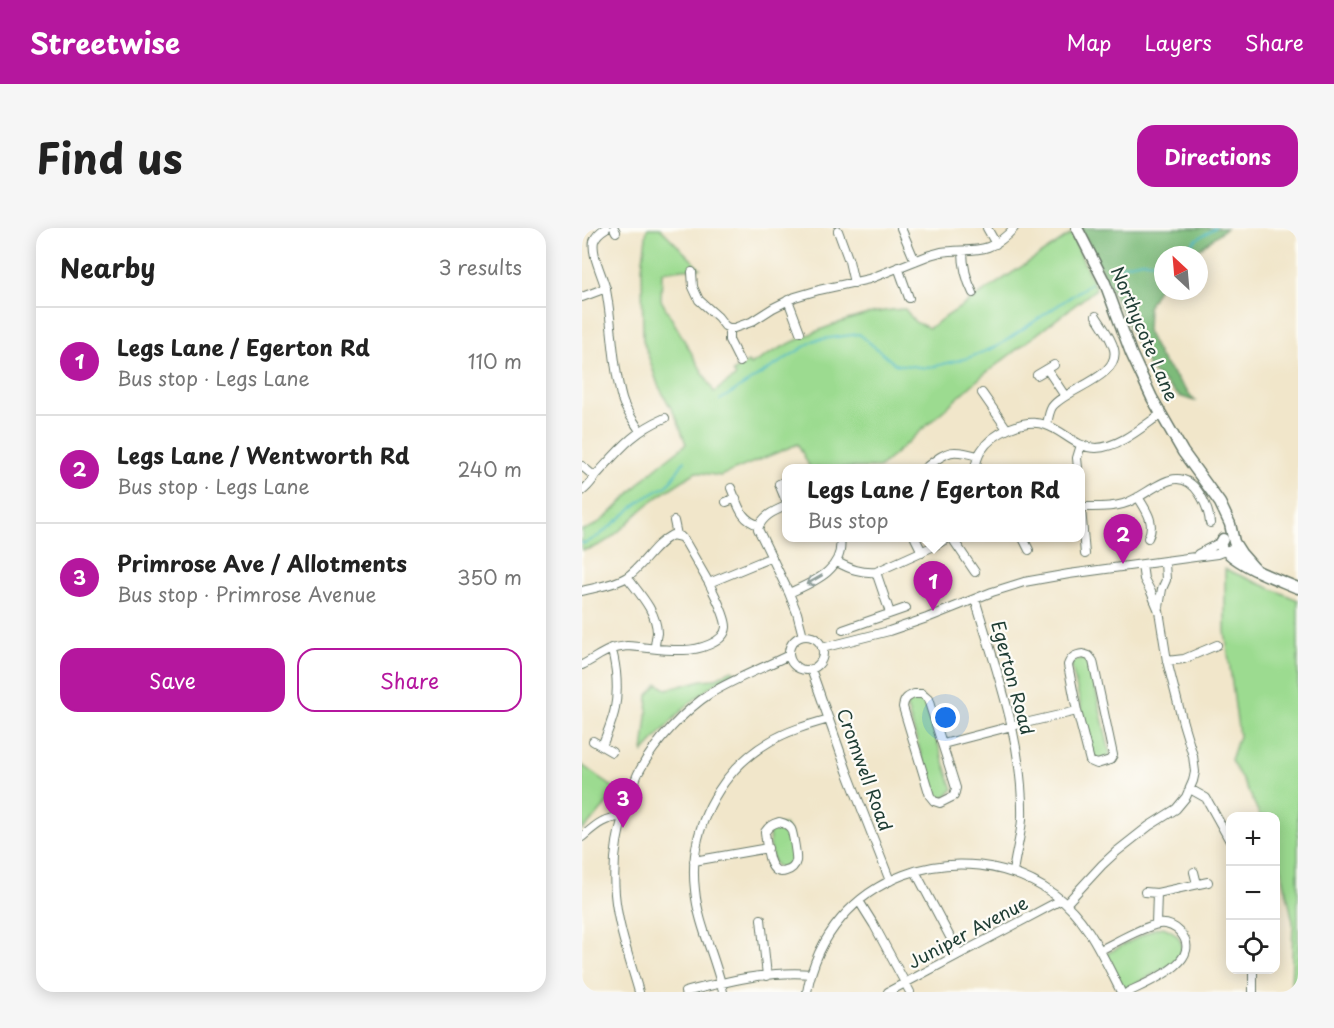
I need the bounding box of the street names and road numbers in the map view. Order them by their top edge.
street label: Northycote Lane [1105,262,1186,405]
street label: Egerton Road [985,618,1042,738]
street label: Cromwell Road [831,704,900,835]
street label: Juniper Avenue [902,889,1032,975]

